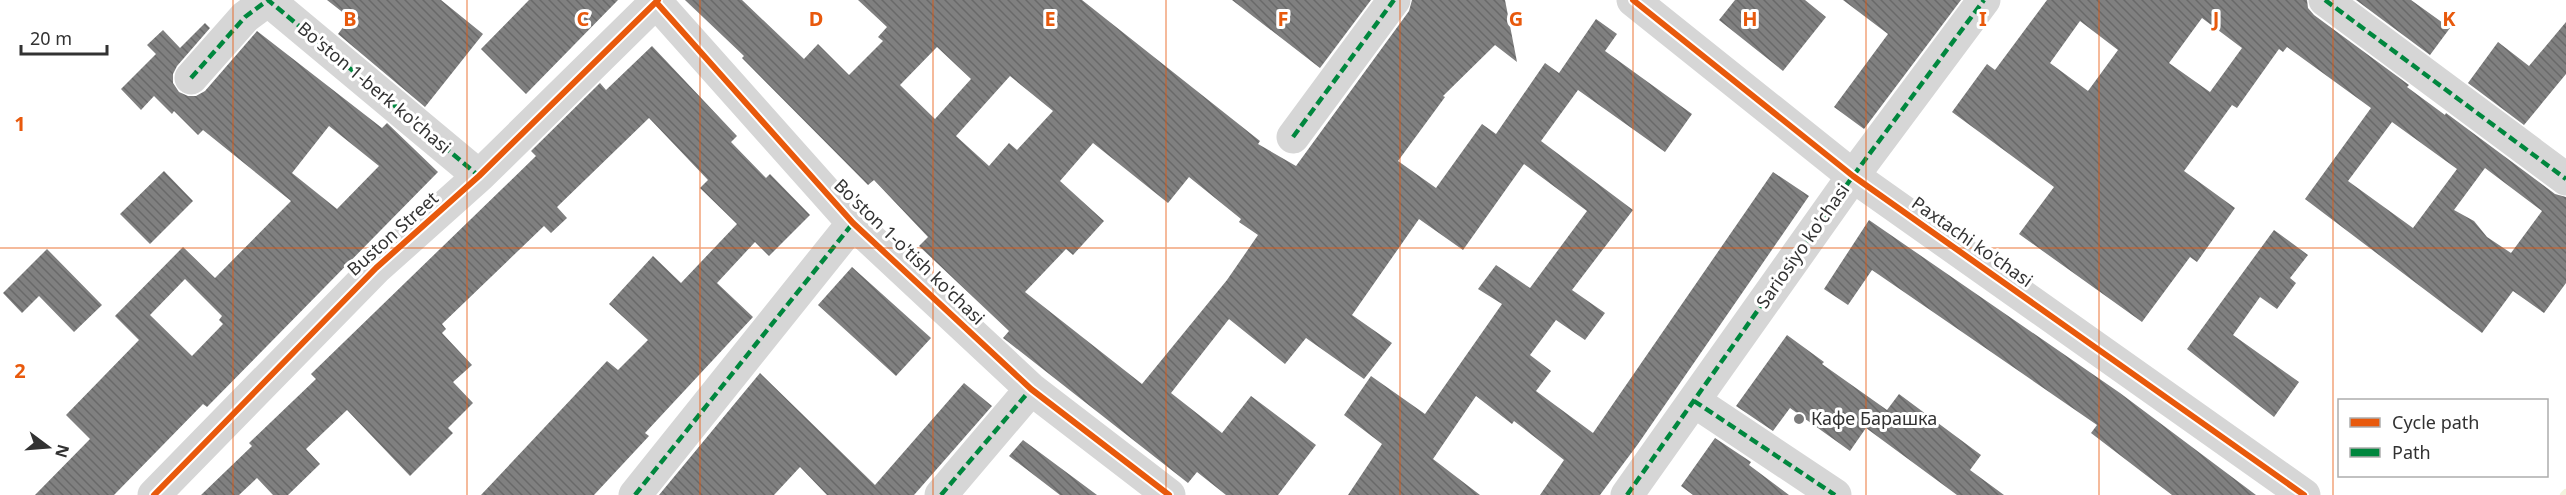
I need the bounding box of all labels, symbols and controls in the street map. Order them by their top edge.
text: C [577,5,590,32]
text: D [809,5,823,32]
text: E [1044,5,1056,32]
text: F [1278,5,1288,32]
text: G [1509,5,1523,32]
text: H [1742,5,1758,32]
text: I [1979,5,1987,32]
text: J [2211,5,2219,32]
text: K [2442,5,2456,32]
scale bar [21,18,106,56]
street label: Bo'ston 1-berk ko'chasi [293,18,455,158]
text: 20 m [30,26,72,50]
text: 1 [14,110,26,137]
street label: Bo'ston 1-o'tish ko'chasi [829,173,990,330]
street label: Sariosiyo ko'chasi [1750,178,1854,313]
street label: Buston Street [342,186,443,281]
street label: Paxtachi ko'chasi [1907,190,2038,292]
text: 2 [14,357,26,384]
legend [2338,399,2548,477]
place label: Кафе Барашка [1811,406,1937,430]
text: Cycle path [2392,410,2479,434]
marker: Кафе Барашка [1792,412,1806,426]
north arrow [18,417,78,477]
text: Path [2392,440,2431,464]
text: N [50,442,75,460]

